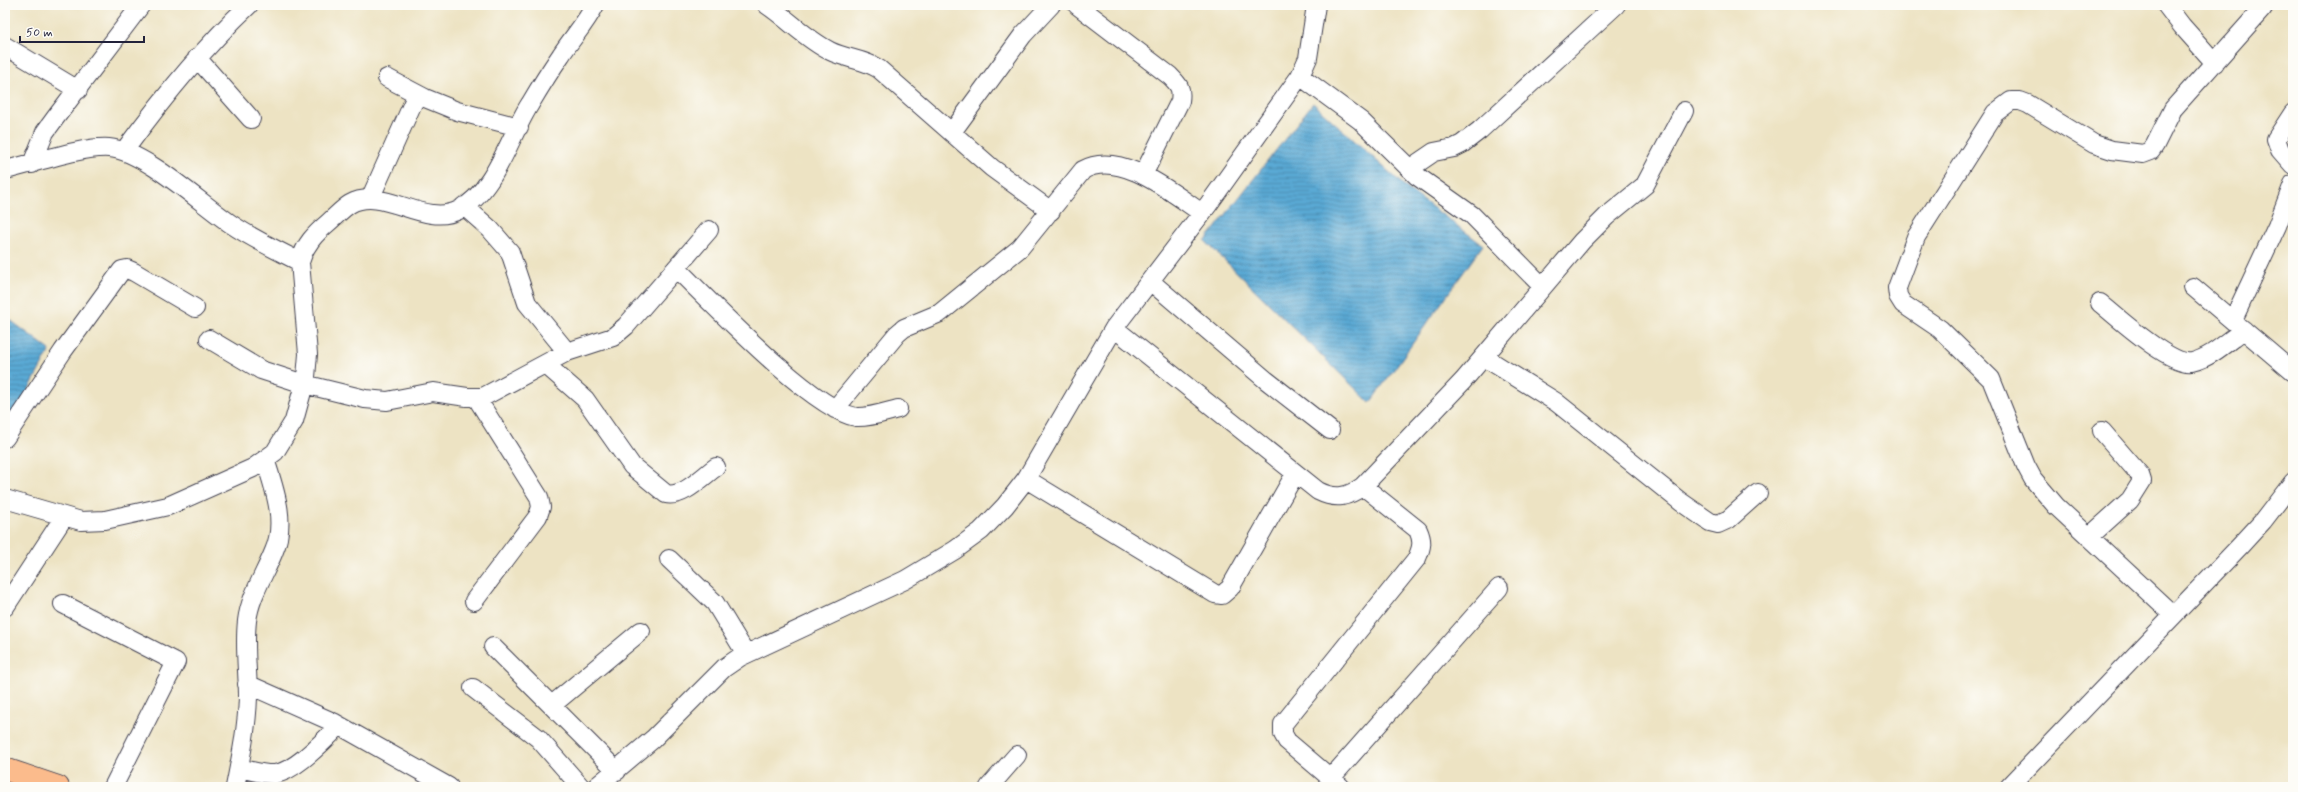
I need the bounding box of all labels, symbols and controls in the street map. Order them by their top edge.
scale bar [20,18,144,44]
text: 50 m [26,25,53,41]

